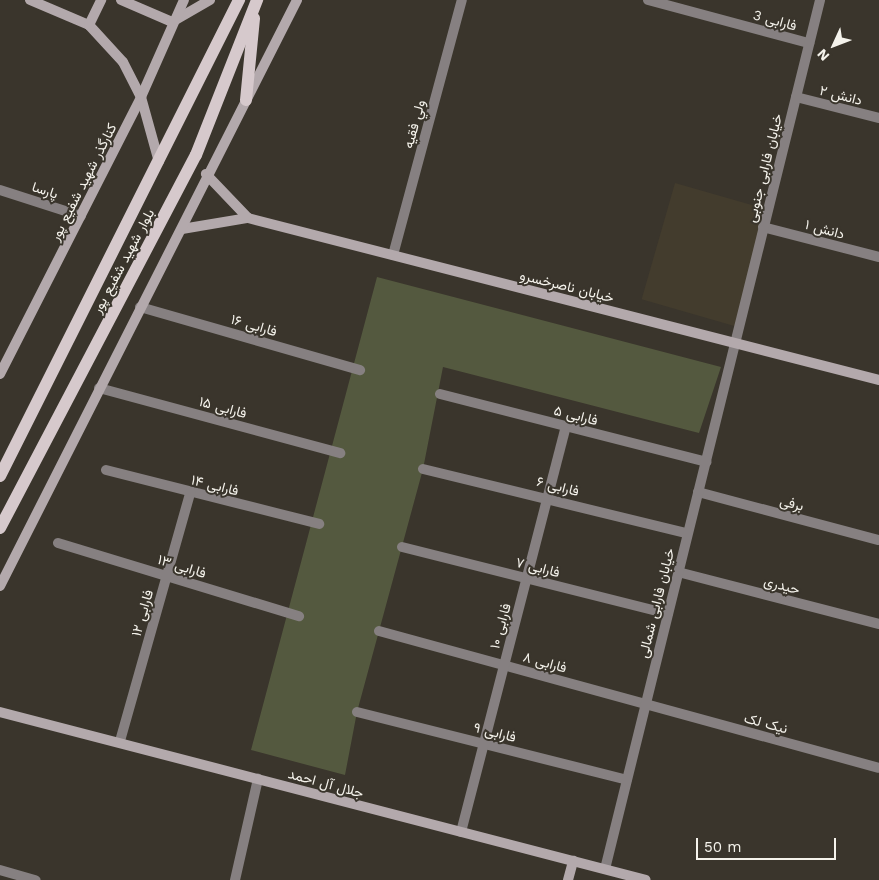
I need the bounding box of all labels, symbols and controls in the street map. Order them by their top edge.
street label: فارابی 3 [751,6,799,34]
north arrow [809,20,859,70]
text: N [814,46,832,64]
street label: دانش ۲ [818,82,864,108]
street label: ولي فقيه [399,98,429,150]
street label: خیابان فارابی جنوبی [742,112,786,224]
street label: کنارگذر شهید شفیع پور [46,120,120,244]
street label: پارسا [30,178,60,202]
street label: بلوار شهید شفیع پور [88,206,158,316]
street label: دانش ۱ [803,216,847,242]
street label: خیابان ناصرخسرو [518,266,616,306]
street label: فارابی ۱۶ [229,310,279,340]
street label: فارابی ۱۵ [197,393,249,421]
street label: فارابی ۵ [552,401,600,429]
street label: فارابی ۱۴ [189,471,241,499]
street label: فارابی ۶ [535,473,581,499]
street label: برفی [778,492,806,514]
street label: خیابان فارابی شمالی [634,546,678,660]
street label: فارابی ۱۳ [156,551,208,581]
street label: فارابی ۷ [514,553,562,581]
street label: حیدری [762,572,802,598]
street label: فارابی ۱۲ [127,588,157,638]
street label: فارابی ۱۰ [486,601,514,651]
street label: فارابی ۸ [521,648,569,676]
street label: نیک لک [742,709,790,737]
street label: فارابی ۹ [472,719,518,745]
street label: جلال آل احمد [286,765,366,801]
scale bar [699,828,839,860]
text: 50 m [704,838,741,856]

